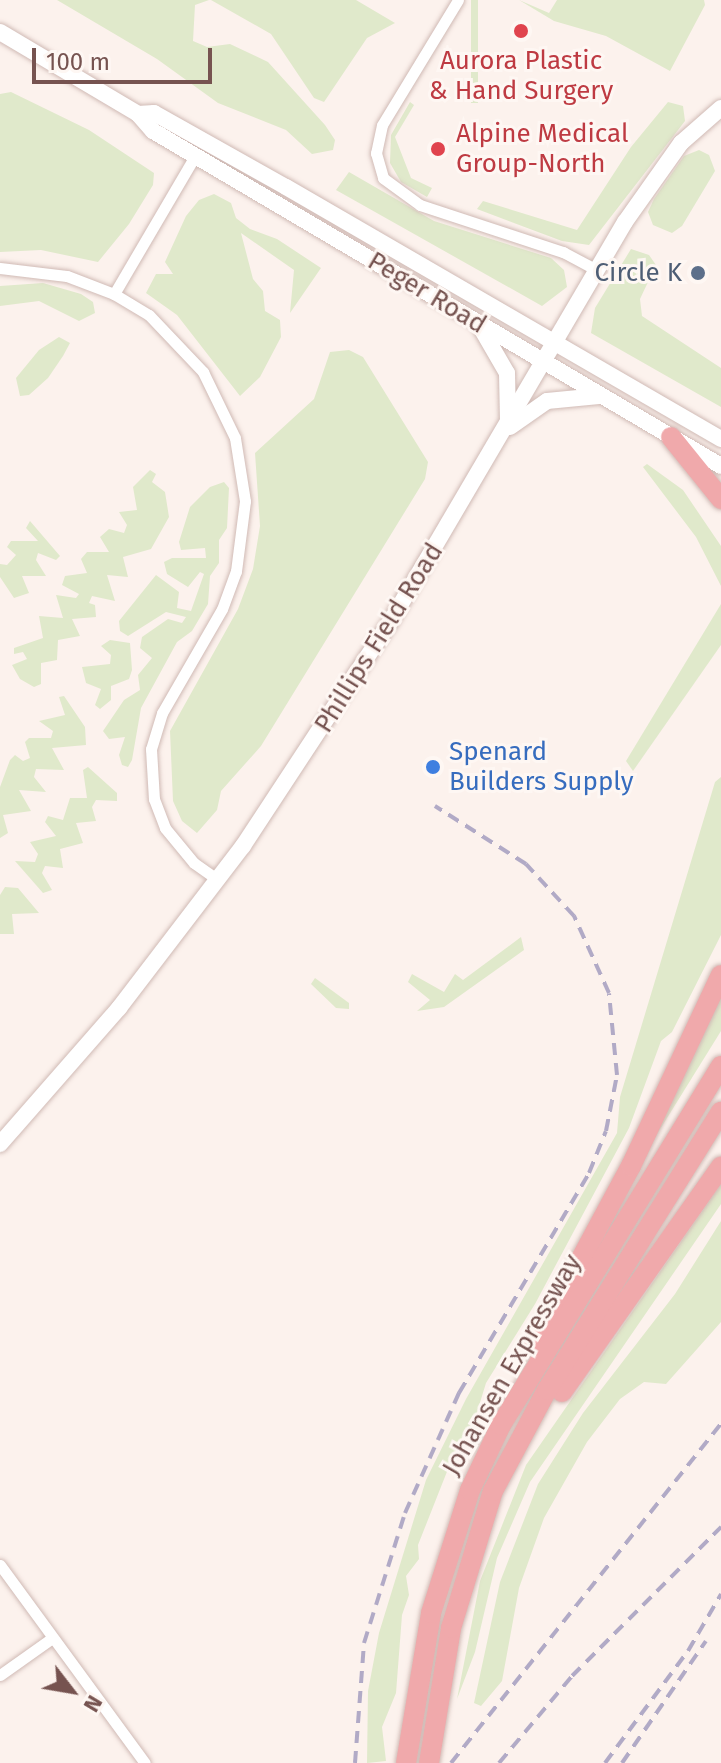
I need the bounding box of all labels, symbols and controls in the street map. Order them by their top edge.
marker: Aurora Plastic & Hand Surgery [510,20,532,42]
scale bar [36,32,216,82]
place label: Aurora Plastic & Hand Surgery [429,45,613,106]
text: 100 m [46,48,110,76]
place label: Alpine Medical Group-North [456,118,629,180]
marker: Alpine Medical Group-North [427,138,449,160]
street label: Peger Road [362,245,492,341]
place label: Circle K [595,257,682,289]
marker: Circle K [689,264,707,282]
street label: Phillips Field Road [308,538,450,738]
place label: Spenard Builders Supply [449,736,633,798]
marker: Spenard Builders Supply [424,758,442,776]
street label: Johansen Expressway [436,1249,588,1481]
north arrow [32,1651,112,1731]
text: N [78,1690,108,1717]

